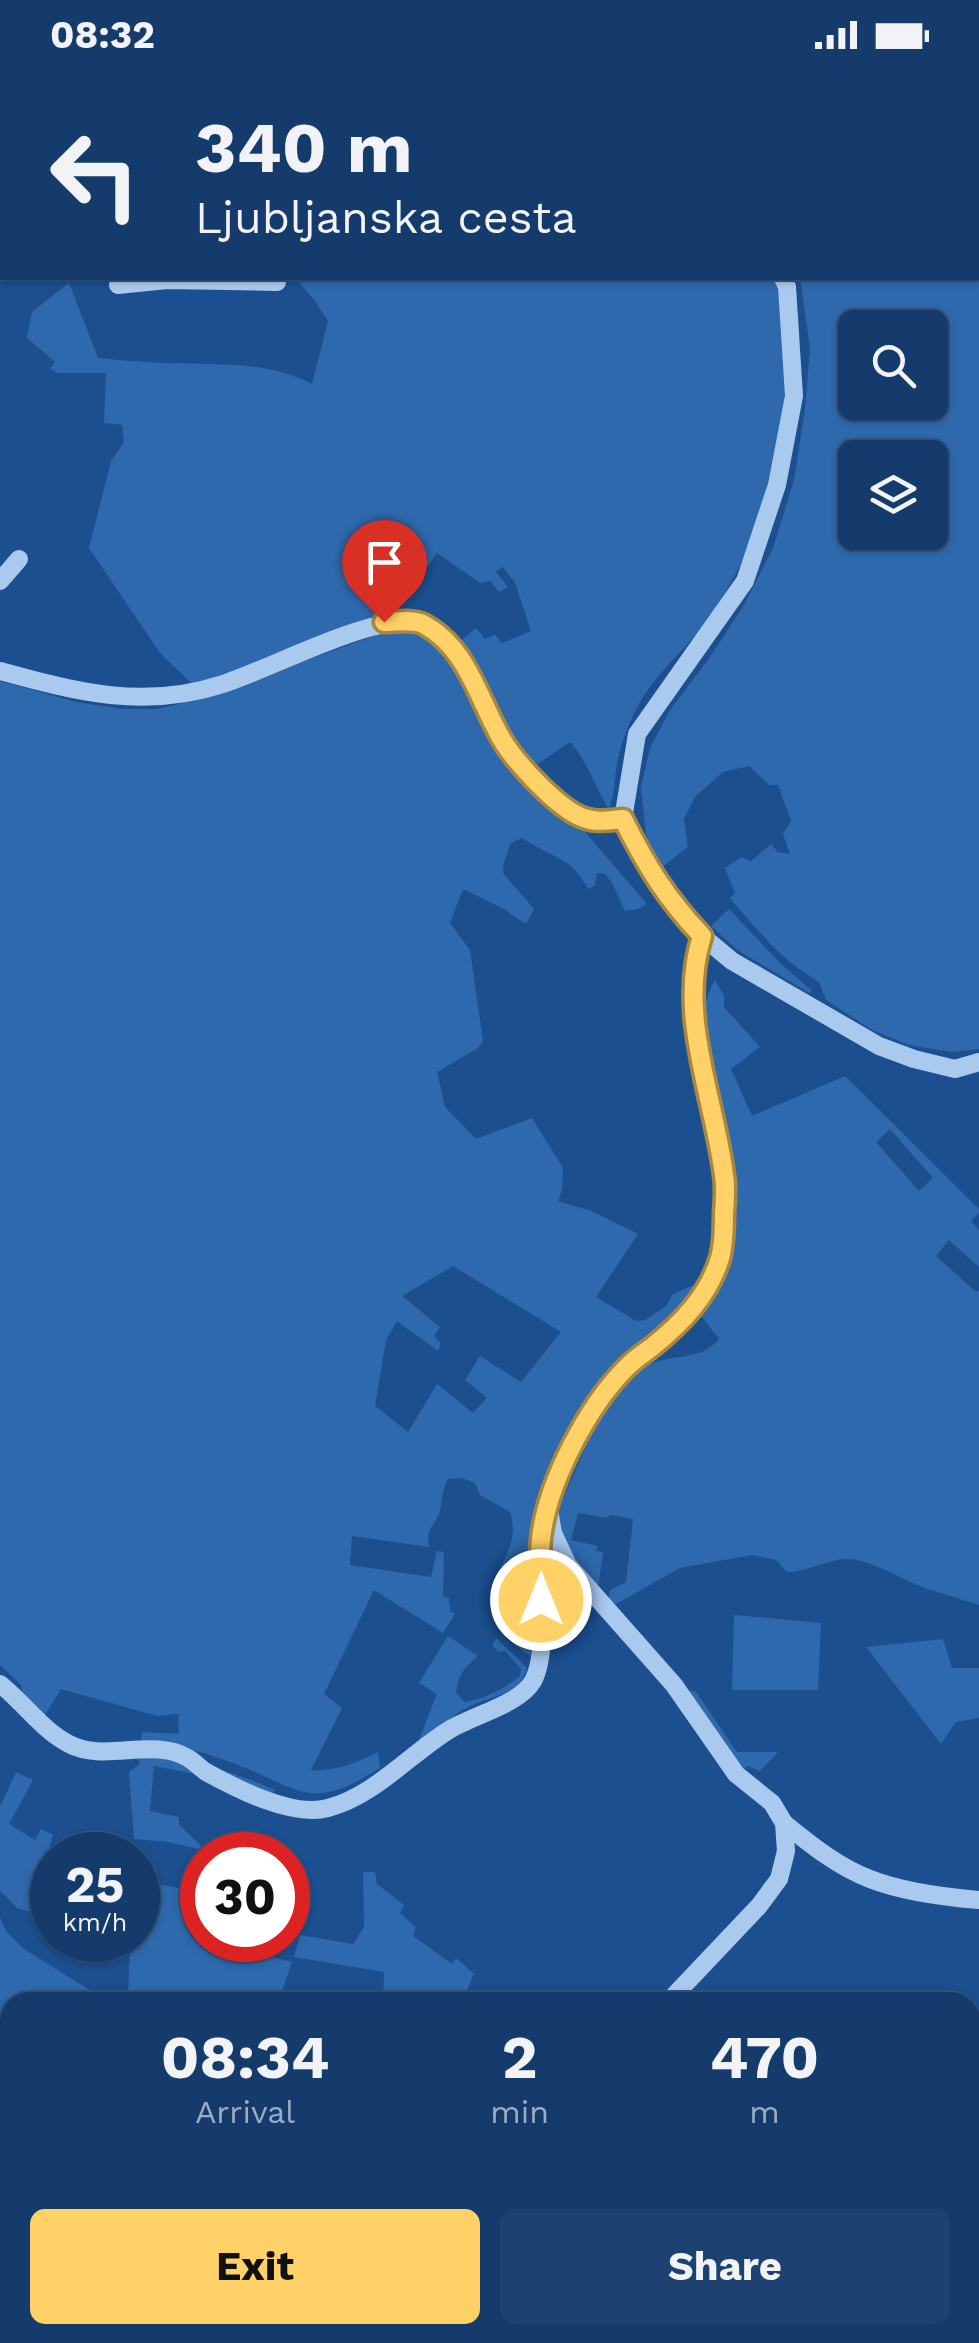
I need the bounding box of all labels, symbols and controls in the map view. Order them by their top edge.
text: 08:32 [50,13,155,57]
text: 340 m [195,107,413,189]
icon: left [30,110,160,240]
text: Ljubljanska cesta [195,191,577,244]
map controls [838,310,948,550]
button: search [838,310,948,420]
button: layers [838,440,948,550]
pin [342,520,427,623]
icon: arrive [357,535,412,590]
position arrow [489,1548,593,1652]
speed limit sign: 30 [180,1832,310,1962]
text: 25 [66,1855,124,1914]
text: km/h [63,1908,127,1937]
text: 08:34 [161,2022,330,2093]
text: 2 [502,2022,538,2093]
text: 470 [710,2022,819,2093]
text: Arrival [195,2093,295,2131]
text: min [490,2093,549,2131]
text: m [749,2093,780,2131]
button: Exit [30,2209,480,2324]
button: Share [500,2209,950,2324]

